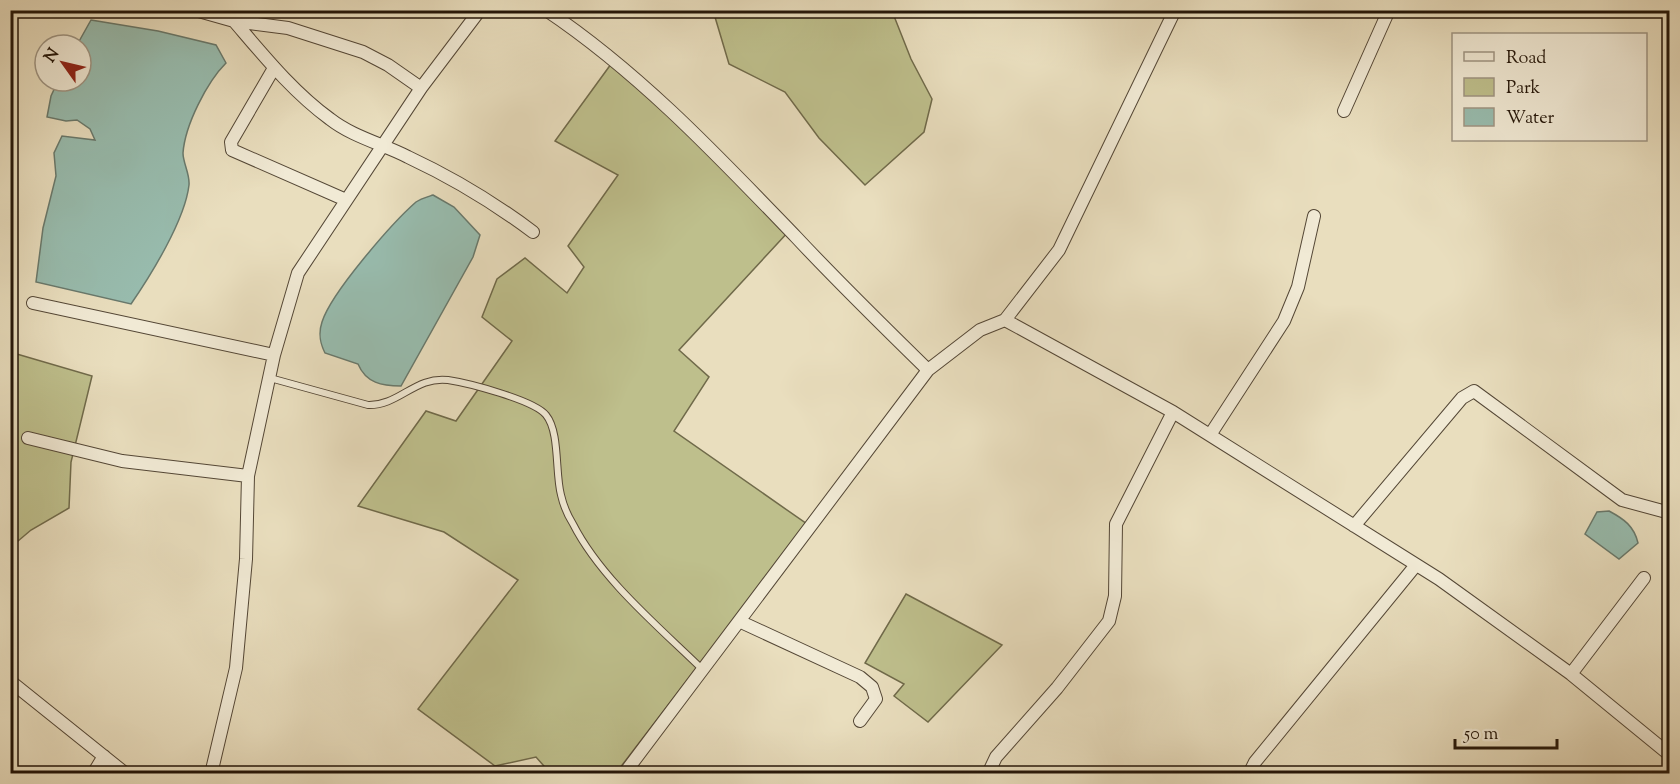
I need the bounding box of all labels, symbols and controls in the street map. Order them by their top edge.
north arrow [33,33,93,93]
legend [1452,33,1647,141]
text: N [40,44,66,68]
text: Road [1506,46,1546,72]
text: Park [1506,76,1541,102]
text: Water [1506,106,1555,132]
scale bar [1455,712,1557,750]
text: 50 m [1463,722,1499,748]

